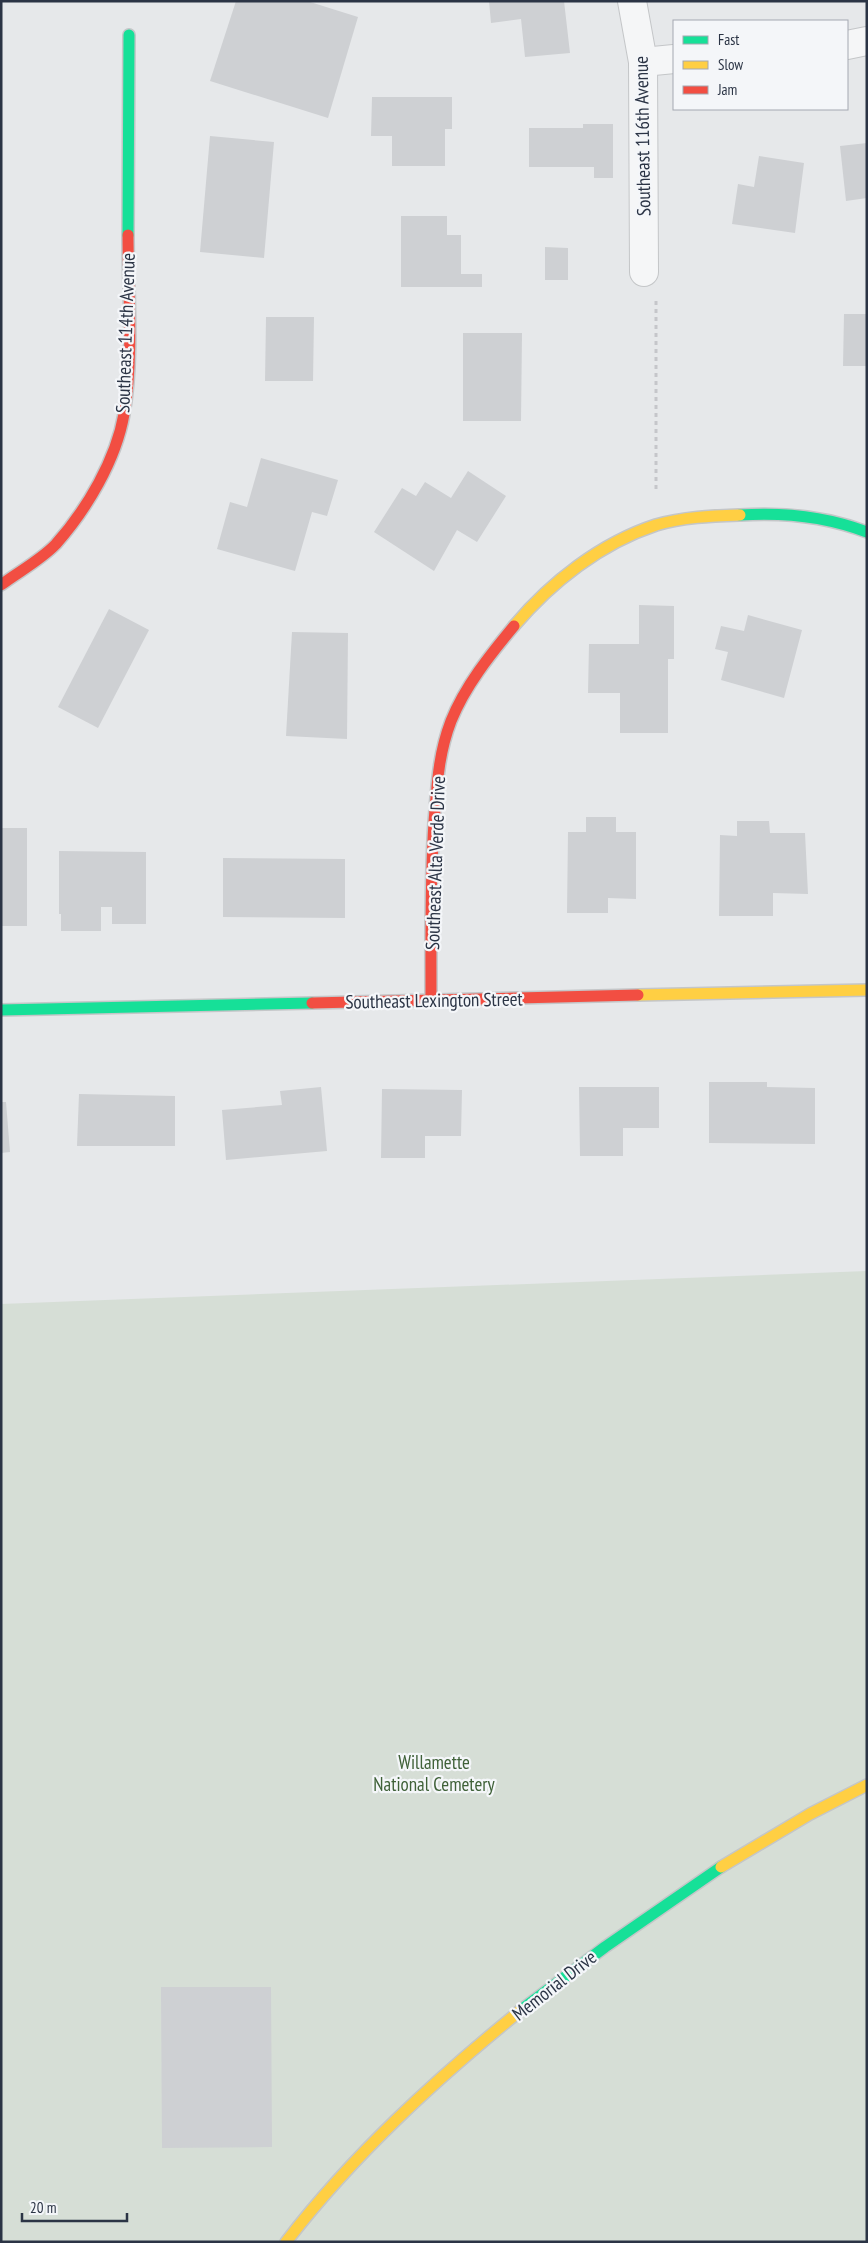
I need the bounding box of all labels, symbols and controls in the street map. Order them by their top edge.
legend [673,20,848,110]
text: Fast [718,30,739,49]
text: Slow [718,55,743,74]
street label: Southeast 116th Avenue [629,56,655,216]
text: Jam [717,80,737,99]
street label: Southeast 114th Avenue [110,252,140,413]
street label: Southeast Alta Verde Drive [420,775,450,950]
street label: Southeast Lexington Street [345,986,524,1014]
park label: Willamette National Cemetery [373,1750,495,1796]
street label: Memorial Drive [507,1945,601,2025]
scale bar [22,2190,128,2222]
text: 20 m [30,2198,56,2217]

